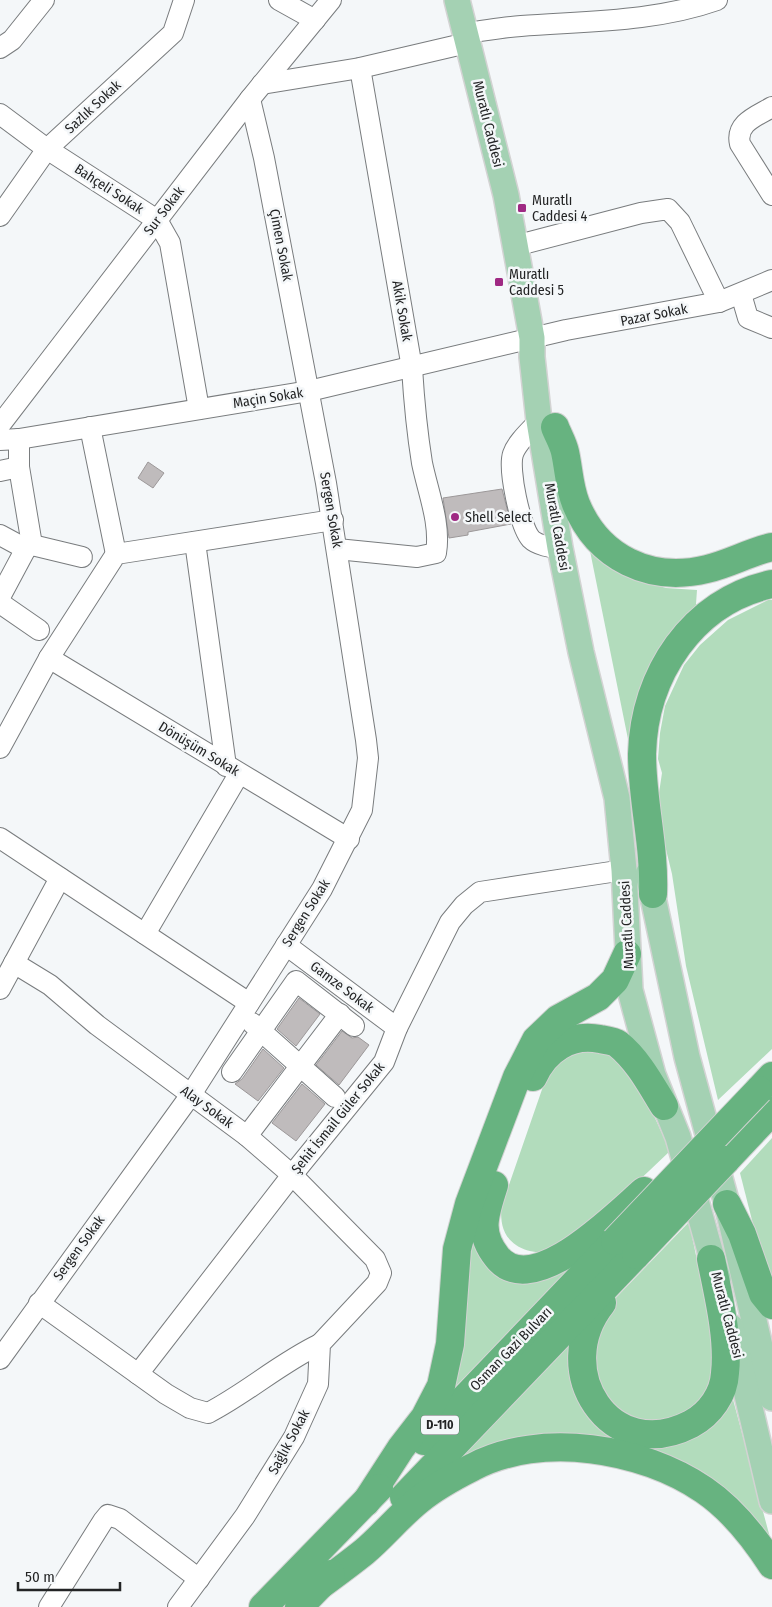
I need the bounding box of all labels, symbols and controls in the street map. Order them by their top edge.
street label: Sazlık Sokak [61,76,125,137]
street label: Muratlı Caddesi [469,79,507,169]
street label: Bahçeli Sokak [71,160,147,218]
street label: Sur Sokak [140,183,188,239]
place label: Muratlı Caddesi 4 [532,192,588,225]
marker: Muratlı Caddesi 4 [516,202,528,214]
street label: Çimen Sokak [266,208,296,283]
place label: Muratlı Caddesi 5 [509,266,564,299]
marker: Muratlı Caddesi 5 [493,276,505,288]
street label: Akik Sokak [388,279,416,343]
street label: Pazar Sokak [619,300,689,330]
street label: Maçin Sokak [232,384,305,412]
street label: Sergen Sokak [316,471,346,550]
street label: Muratlı Caddesi [541,482,573,572]
place label: Shell Select [465,509,532,526]
marker: Shell Select [449,511,461,523]
street label: Dönüşüm Sokak [155,718,243,780]
street label: Sergen Sokak [279,876,334,950]
street label: Muratlı Caddesi [616,880,638,970]
street label: Gamze Sokak [307,958,378,1017]
street label: Şehit İsmail Güler Sokak [288,1058,388,1177]
street label: Alay Sokak [177,1082,237,1132]
street label: Sergen Sokak [50,1212,109,1284]
street label: Muratlı Caddesi [707,1270,747,1360]
street label: Osman Gazi Bulvarı [467,1303,555,1395]
street label: Sağlık Sokak [265,1406,313,1477]
road number: D-110 [421,1416,459,1434]
scale bar [18,1560,120,1592]
text: 50 m [25,1568,55,1586]

